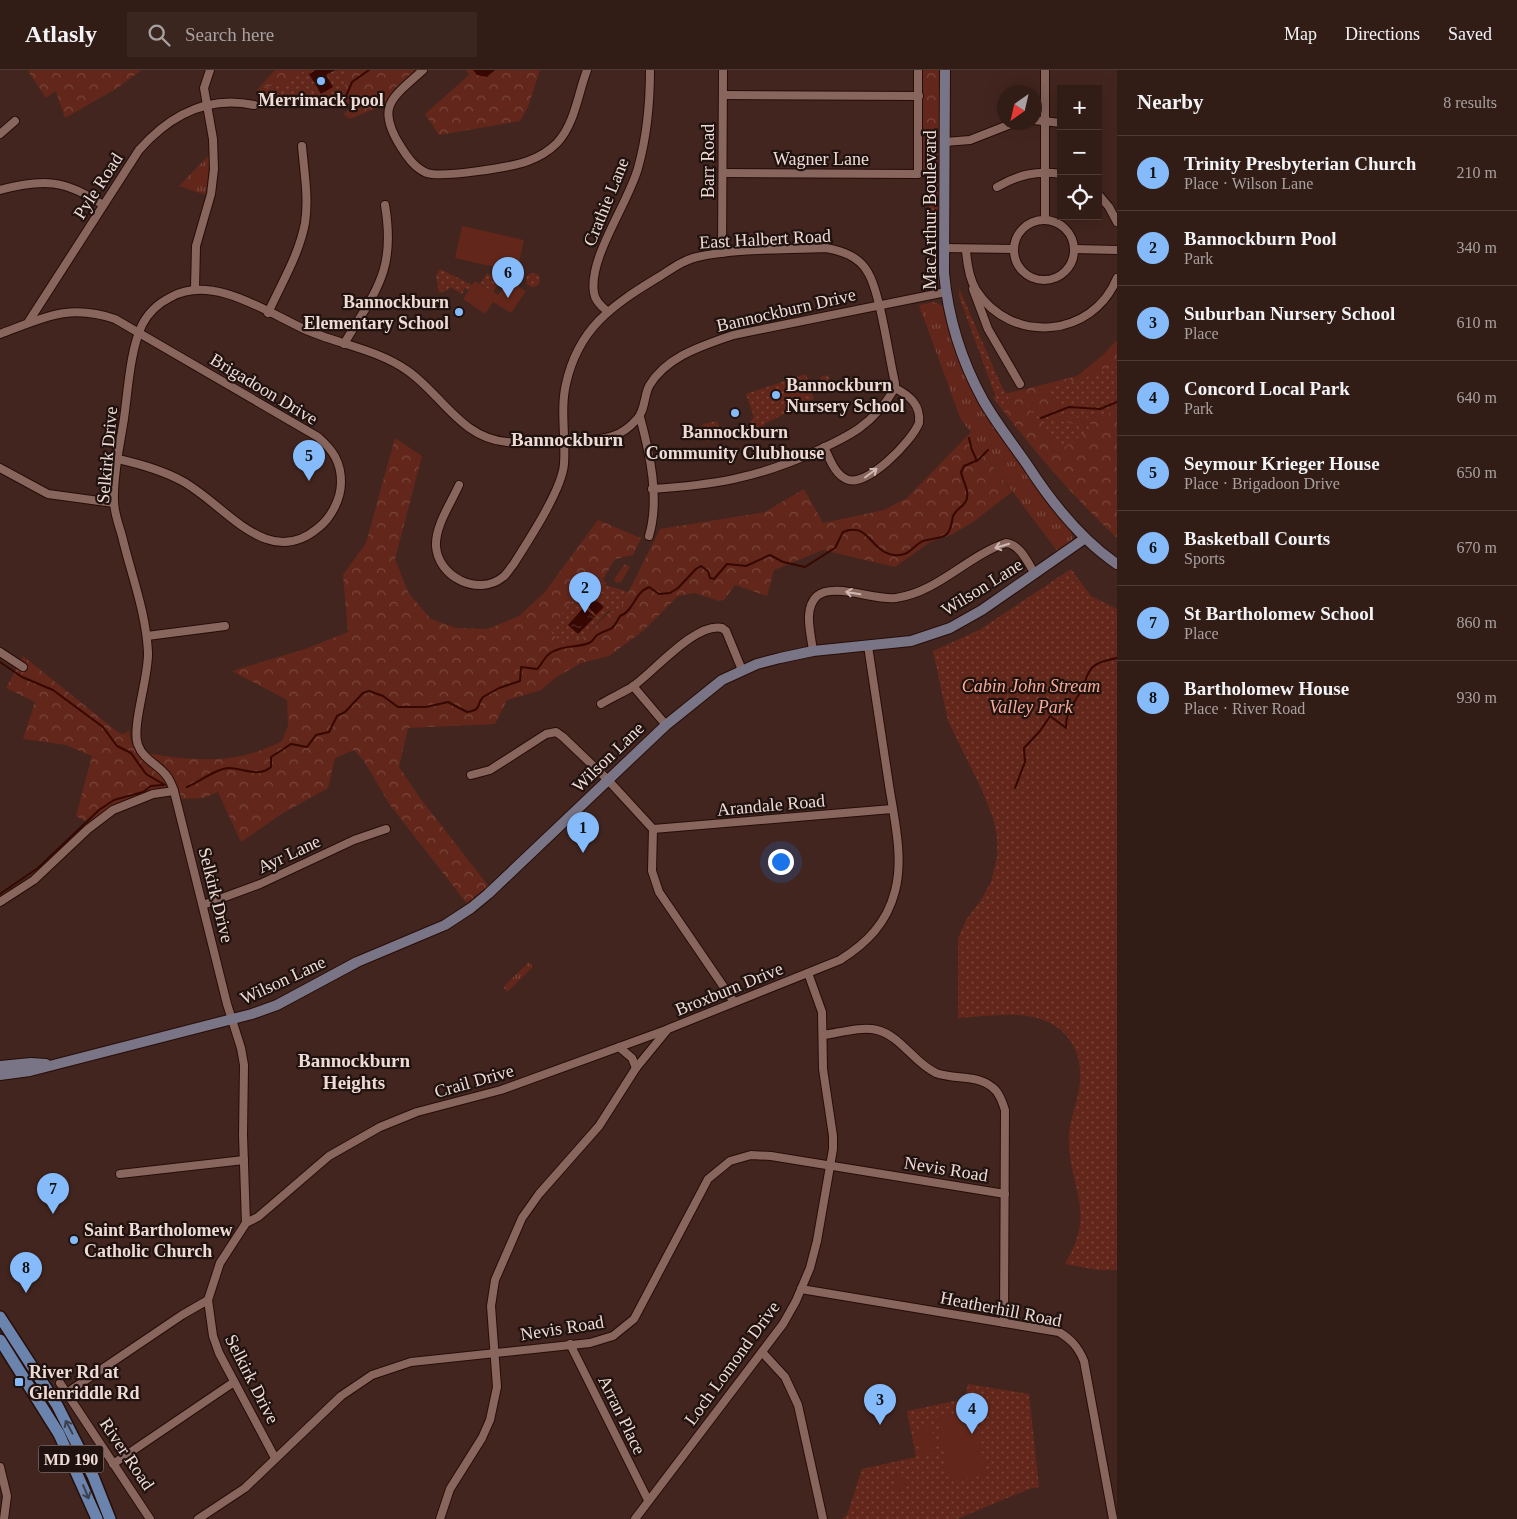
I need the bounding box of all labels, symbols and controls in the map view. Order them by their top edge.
search box [127,12,477,57]
text: Atlasly [25,21,97,47]
icon: search [145,21,173,49]
text: Search here [185,24,274,45]
text: Map [1284,24,1317,44]
text: Directions [1345,24,1420,44]
text: Saved [1448,24,1492,44]
marker: Merrimack pool [315,75,327,87]
north arrow [997,85,1042,130]
map controls [1057,85,1102,220]
button: + [1057,85,1102,130]
place label: Merrimack pool [258,90,384,110]
text: Nearby [1137,90,1204,114]
text: 8 results [1443,94,1497,111]
street label: Barr Road [698,124,718,198]
street label: MacArthur Boulevard [920,130,940,290]
button: − [1057,130,1102,175]
street label: Pyle Road [69,149,127,223]
street label: Wagner Lane [773,149,869,169]
text: Trinity Presbyterian Church [1184,153,1416,174]
street label: Crathie Lane [579,155,633,249]
text: 1 [1149,164,1157,181]
text: 210 m [1457,164,1497,181]
button: locate [1057,175,1102,220]
text: Place · Wilson Lane [1184,175,1313,192]
street label: East Halbert Road [699,226,831,252]
text: Bannockburn Pool [1184,228,1337,249]
text: 2 [1149,239,1157,256]
text: 340 m [1457,239,1497,256]
text: Park [1184,250,1213,267]
pin: 6 [492,257,524,298]
street label: Bannockburn Drive [714,284,858,336]
place label: Bannockburn Elementary School [304,292,449,333]
text: Suburban Nursery School [1184,303,1395,324]
marker: Bannockburn Elementary School [453,306,465,318]
text: 3 [1149,314,1157,331]
text: 610 m [1457,314,1497,331]
text: Place [1184,325,1219,342]
street label: Brigadoon Drive [207,349,321,429]
place label: Bannockburn Nursery School [786,375,905,416]
text: Concord Local Park [1184,378,1350,399]
marker: Bannockburn Nursery School [770,389,782,401]
text: 4 [1149,389,1157,406]
text: 640 m [1457,389,1497,406]
text: Park [1184,400,1213,417]
street label: Selkirk Drive [93,406,121,504]
marker: Bannockburn Community Clubhouse [729,407,741,419]
place label: Bannockburn Community Clubhouse [646,422,824,463]
district label: Bannockburn [511,429,623,450]
pin: 5 [293,440,325,481]
text: Seymour Krieger House [1184,453,1380,474]
text: 5 [1149,464,1157,481]
text: 650 m [1457,464,1497,481]
one-way arrow [864,468,877,479]
text: Place · Brigadoon Drive [1184,475,1340,492]
text: Basketball Courts [1184,528,1330,549]
text: 6 [1149,539,1157,556]
text: 670 m [1457,539,1497,556]
one-way arrow [995,542,1010,551]
text: Sports [1184,550,1225,567]
street label: Wilson Lane [938,554,1026,620]
pin: 2 [569,572,601,613]
one-way arrow [845,588,861,597]
text: St Bartholomew School [1184,603,1374,624]
text: 7 [1149,614,1157,631]
text: 860 m [1457,614,1497,631]
text: Place [1184,625,1219,642]
park label: Cabin John Stream Valley Park [962,676,1100,717]
text: Bartholomew House [1184,678,1349,699]
text: 8 [1149,689,1157,706]
text: 930 m [1457,689,1497,706]
text: Place · River Road [1184,700,1305,717]
street label: Wilson Lane [568,718,648,796]
street label: Arandale Road [716,790,826,820]
pin: 1 [567,812,599,853]
street label: Ayr Lane [254,831,324,877]
street label: Selkirk Drive [195,845,237,945]
your location [768,849,794,875]
street label: Wilson Lane [237,952,329,1008]
street label: Broxburn Drive [672,958,786,1020]
district label: Bannockburn Heights [298,1050,410,1093]
street label: Crail Drive [432,1060,516,1102]
street label: Nevis Road [903,1153,989,1185]
pin: 7 [37,1173,69,1214]
place label: Saint Bartholomew Catholic Church [84,1220,233,1261]
marker: Saint Bartholomew Catholic Church [68,1234,80,1246]
pin: 8 [10,1252,42,1293]
street label: Heatherhill Road [938,1287,1064,1331]
street label: Loch Lomond Drive [680,1297,784,1429]
street label: Nevis Road [519,1312,605,1344]
street label: Selkirk Drive [221,1331,283,1427]
place label: River Rd at Glenriddle Rd [29,1362,140,1403]
street label: Arran Place [594,1372,650,1458]
marker: River Rd at Glenriddle Rd [13,1376,25,1388]
pin: 3 [864,1384,896,1425]
pin: 4 [956,1393,988,1434]
street label: River Road [96,1414,158,1494]
one-way arrow [63,1420,73,1435]
road number: MD 190 [38,1446,104,1472]
one-way arrow [81,1484,91,1499]

